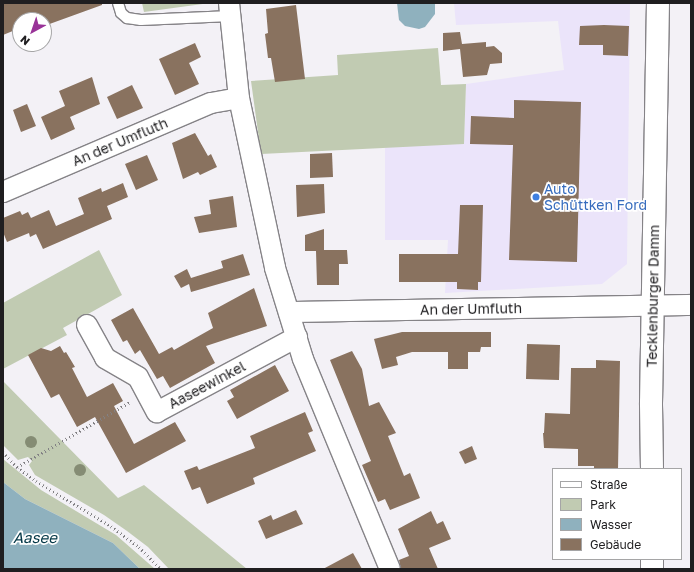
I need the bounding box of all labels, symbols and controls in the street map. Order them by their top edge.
north arrow [12,12,52,52]
text: N [17,33,32,48]
street label: An der Umfluth [70,114,170,170]
place label: Auto Schüttken Ford [544,181,647,214]
marker: Auto Schüttken Ford [531,192,541,202]
street label: Tecklenburger Damm [643,224,663,368]
street label: An der Umfluth [420,300,522,318]
street label: Aaseewinkel [166,358,248,412]
legend [552,468,682,560]
text: Straße [590,477,628,492]
text: Park [590,497,616,512]
text: Wasser [590,517,632,532]
water label: Aasee [13,529,57,547]
text: Gebäude [590,537,641,552]

